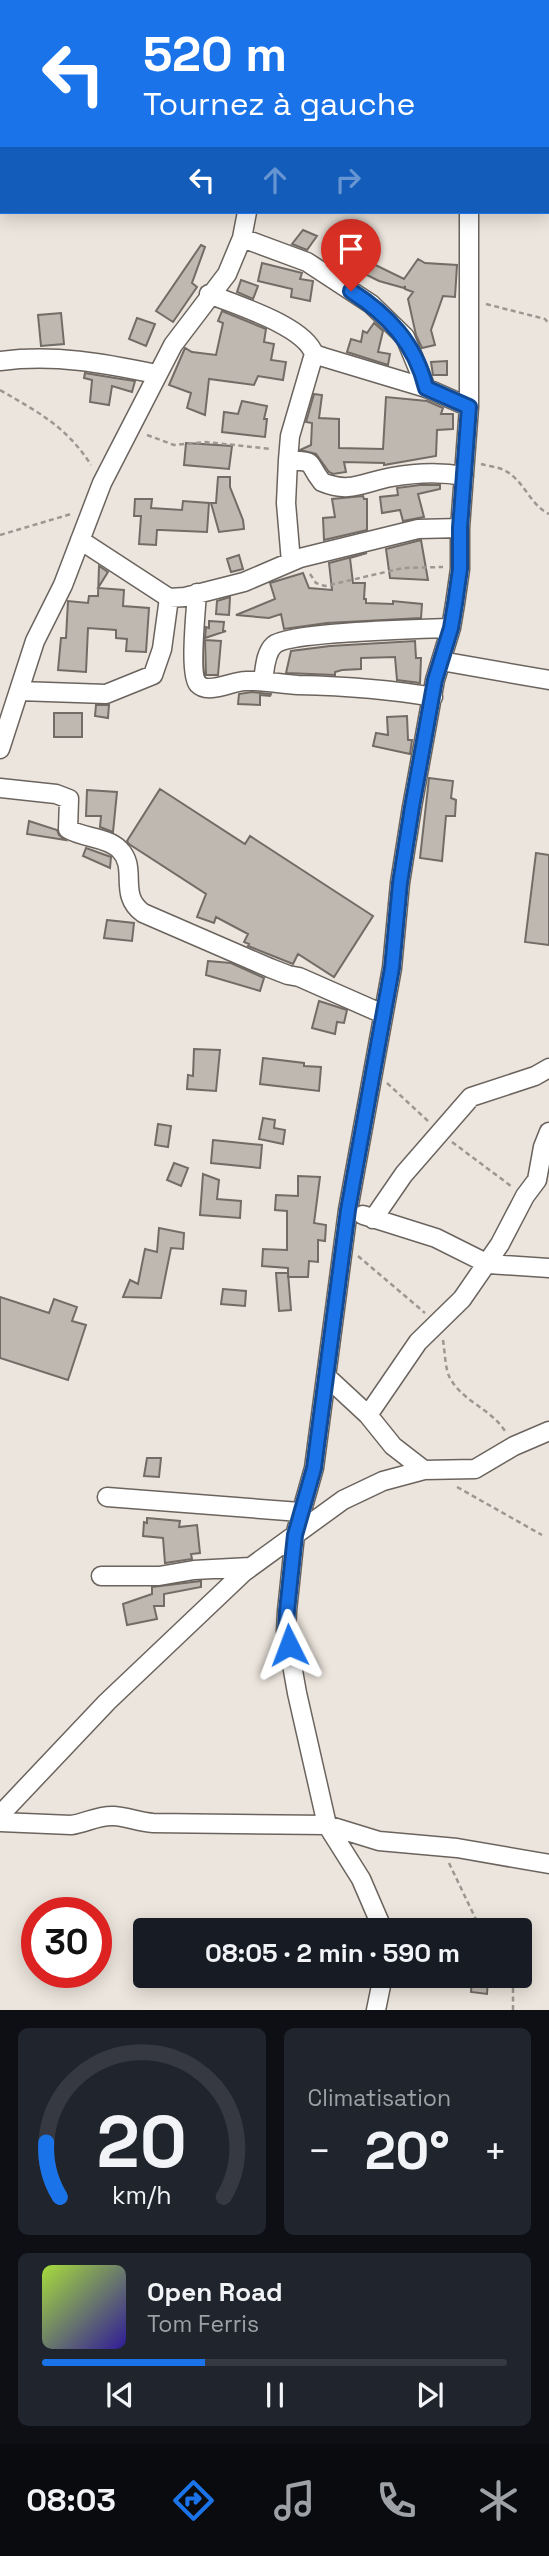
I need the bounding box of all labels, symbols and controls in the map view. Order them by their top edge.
text: 520 m [143,23,287,85]
icon: left [28,28,119,119]
text: Tournez à gauche [143,84,415,124]
icon: left [183,161,221,199]
icon: ahead [256,161,294,199]
icon: right [329,161,367,199]
pin [321,219,381,291]
icon: arrive [332,230,370,268]
position arrow [252,1608,326,1682]
speed limit sign: 30 [21,1897,112,1988]
text: 08:05 · 2 min · 590 m [205,1936,460,1970]
text: Climatisation [308,2083,451,2113]
text: 20 [97,2096,187,2189]
text: 20° [365,2118,450,2184]
text: − [308,2127,331,2175]
text: + [483,2127,507,2175]
text: km/h [112,2179,172,2211]
text: Open Road [147,2275,283,2309]
text: Tom Ferris [147,2309,259,2339]
icon: previous [101,2376,139,2414]
icon: pause [256,2376,294,2414]
icon: next [411,2376,449,2414]
icon: directions [169,2476,218,2525]
icon: music [270,2476,319,2525]
icon: phone [372,2476,421,2525]
icon: climate [474,2476,523,2525]
text: 08:03 [26,2480,116,2520]

